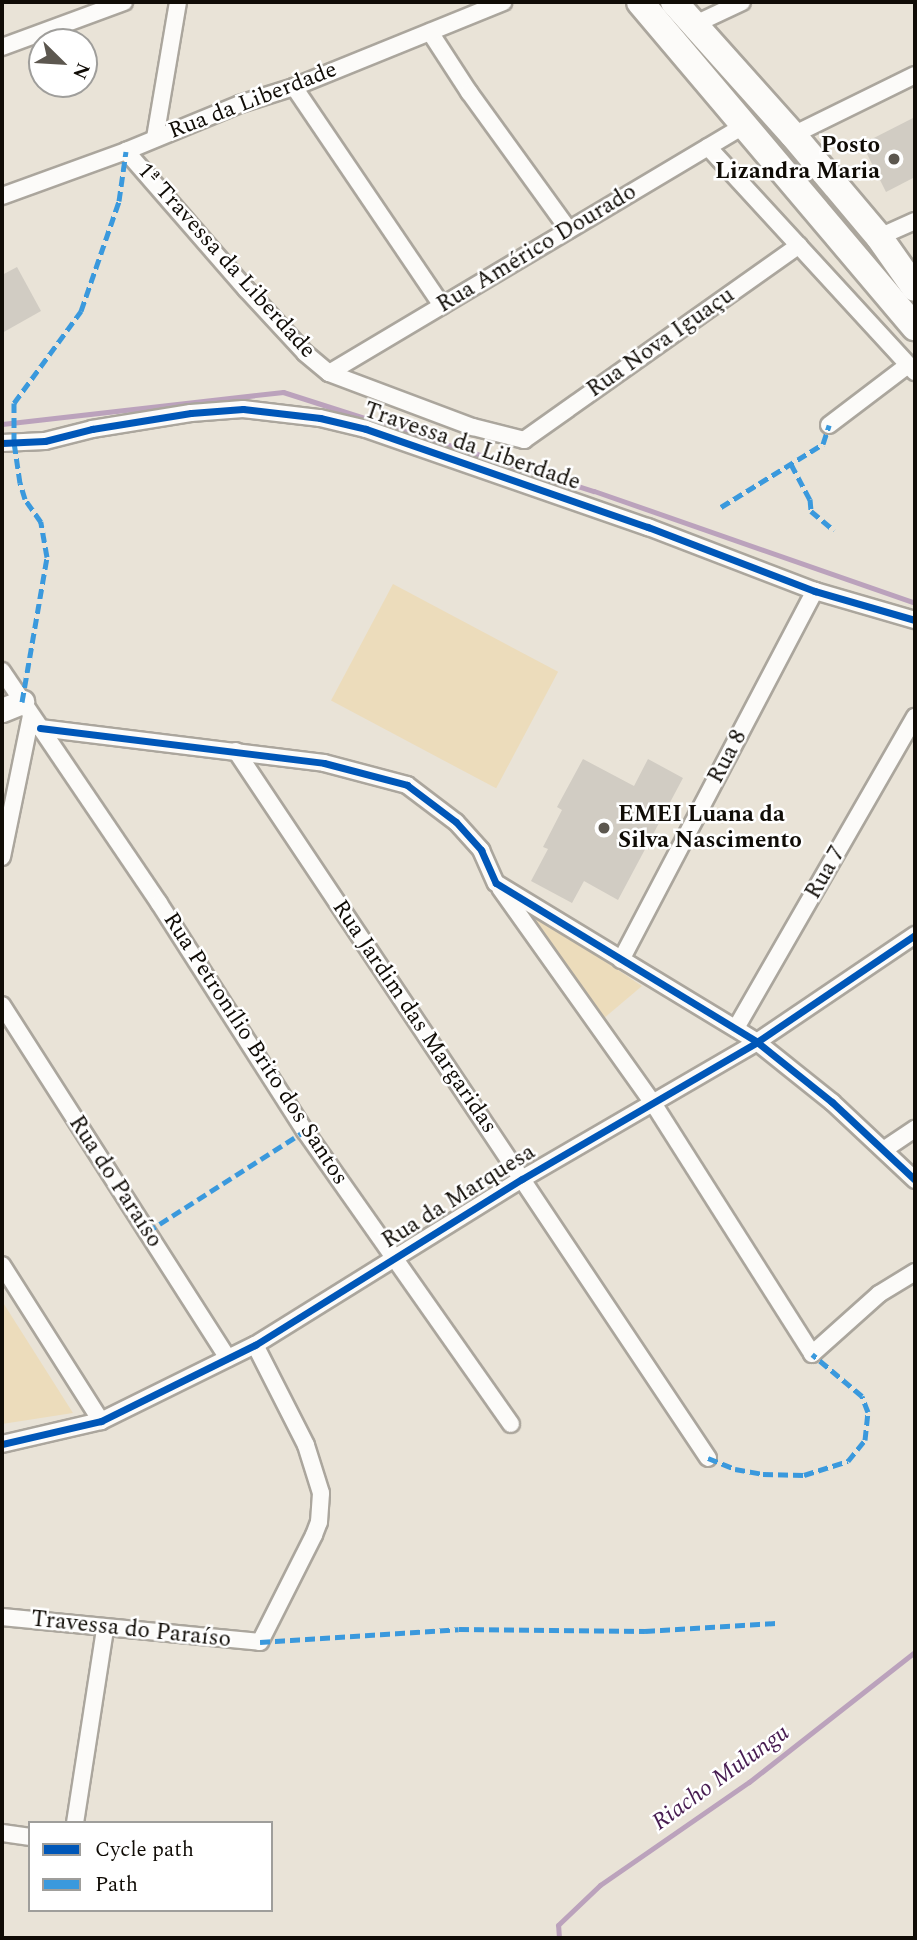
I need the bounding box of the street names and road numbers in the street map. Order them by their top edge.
street label: Rua da Liberdade [165,56,341,146]
street label: 1ª Travessa da Liberdade [131,158,321,364]
street label: Rua Américo Dourado [432,179,642,319]
street label: Rua Nova Iguaçu [582,282,740,404]
street label: Travessa da Liberdade [360,397,584,497]
street label: Rua 8 [703,726,753,788]
street label: Rua 7 [800,842,852,904]
street label: Rua Jardim das Margaridas [326,895,502,1139]
street label: Rua Petronílio Brito dos Santos [156,907,354,1191]
street label: Rua do Paraíso [62,1111,168,1253]
street label: Rua da Marquesa [377,1139,541,1255]
street label: Travessa do Paraíso [30,1606,232,1654]

